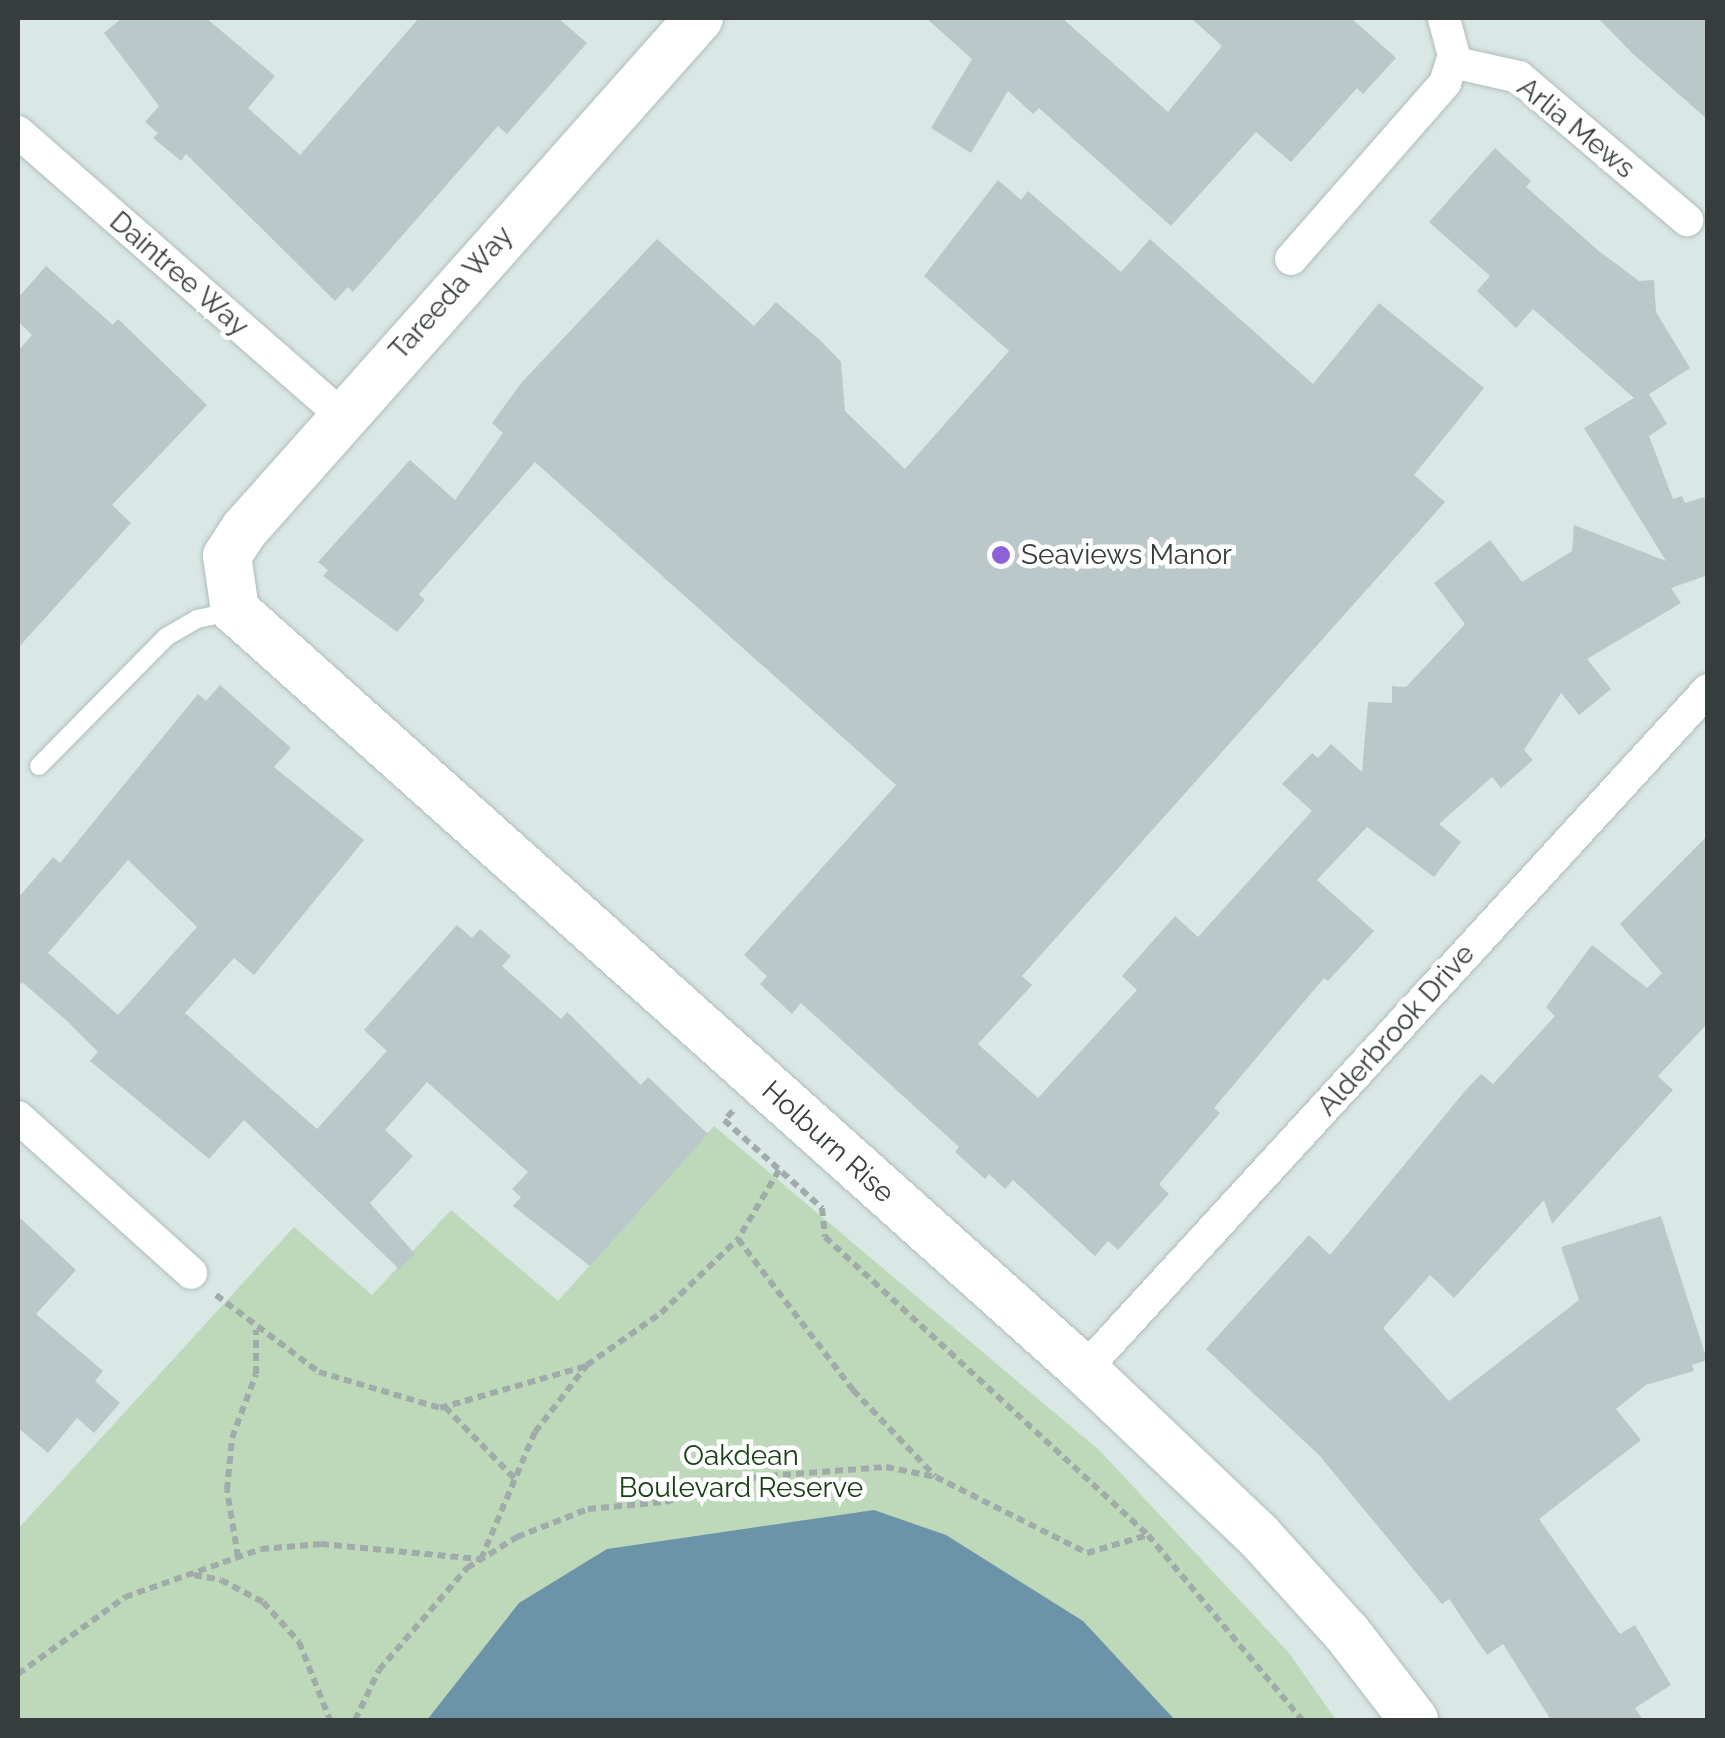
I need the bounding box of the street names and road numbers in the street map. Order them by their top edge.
street label: Arlia Mews [1511,71,1641,185]
street label: Daintree Way [102,204,256,344]
street label: Tareeda Way [382,219,520,367]
street label: Alderbrook Drive [1310,937,1482,1123]
street label: Holburn Rise [755,1074,901,1210]

